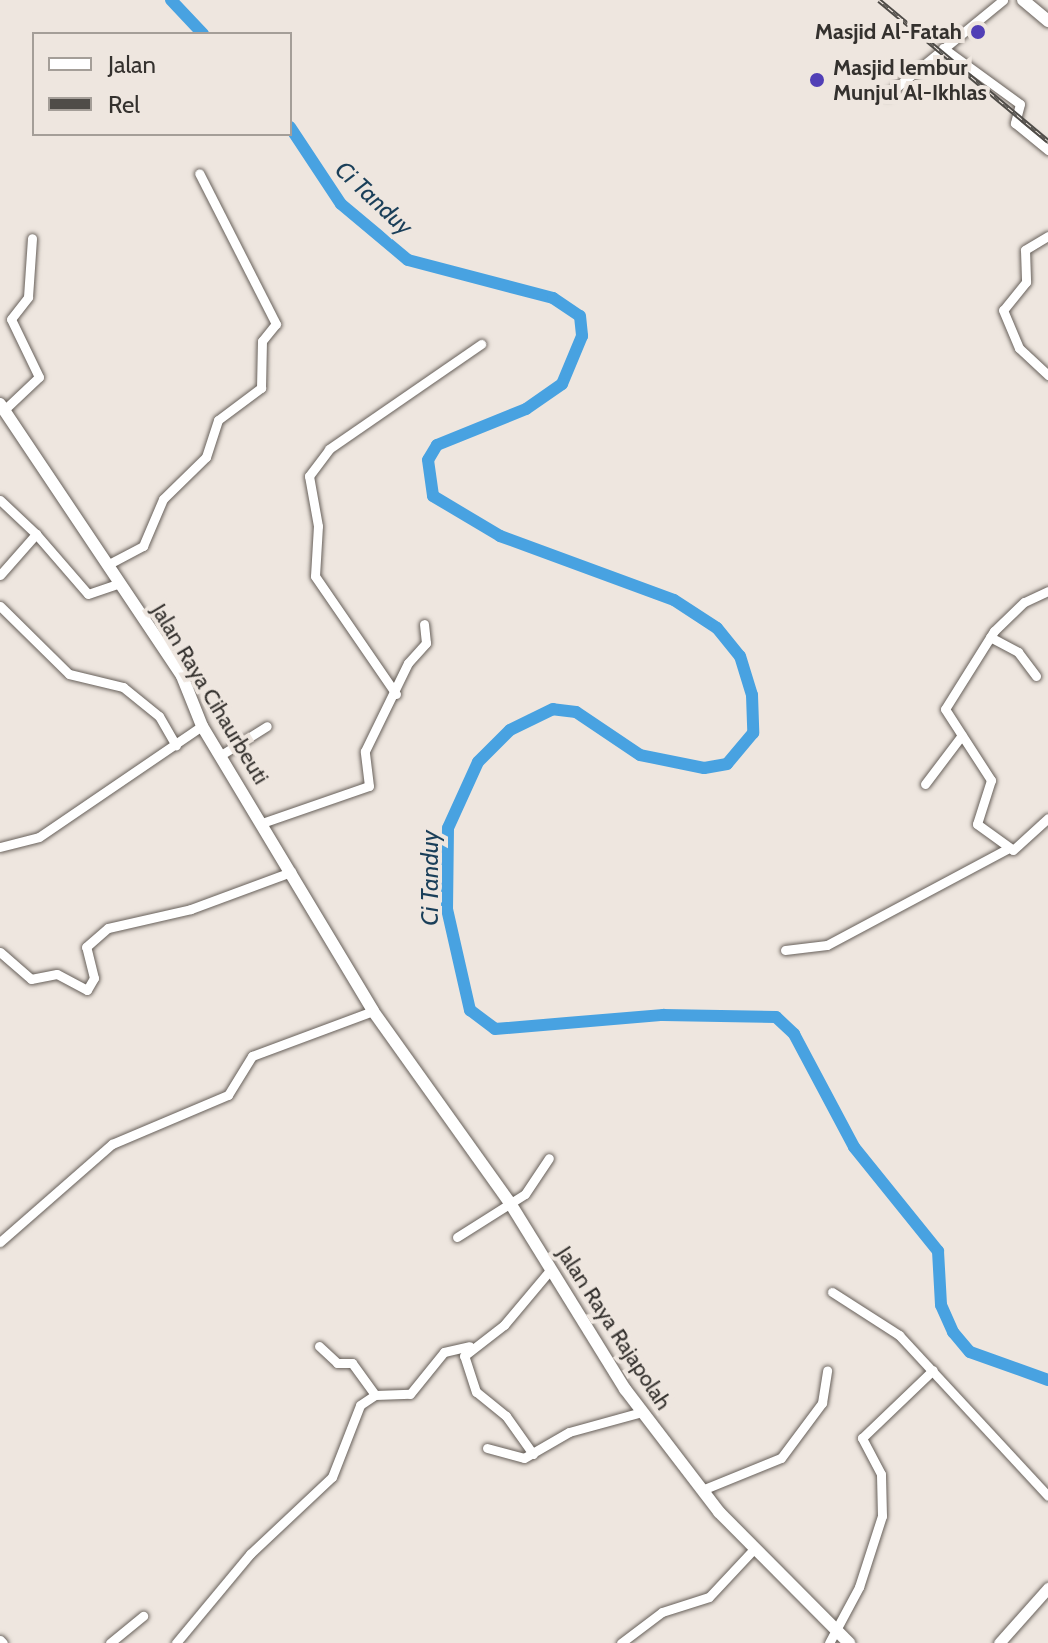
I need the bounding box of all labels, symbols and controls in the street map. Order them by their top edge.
place label: Masjid Al-Fatah [815,19,962,45]
marker: Masjid Al-Fatah [969,23,987,41]
legend [32,32,292,136]
text: Jalan [108,50,156,79]
place label: Masjid lembur Munjul Al-Ikhlas [833,54,987,106]
marker: Masjid lembur Munjul Al-Ikhlas [808,71,826,89]
text: Rel [108,90,140,119]
water label: Ci Tanduy [329,155,419,241]
street label: Jalan Raya Cihaurbeuti [146,599,274,789]
water label: Ci Tanduy [416,830,444,926]
street label: Jalan Raya Rajapolah [551,1241,677,1415]

